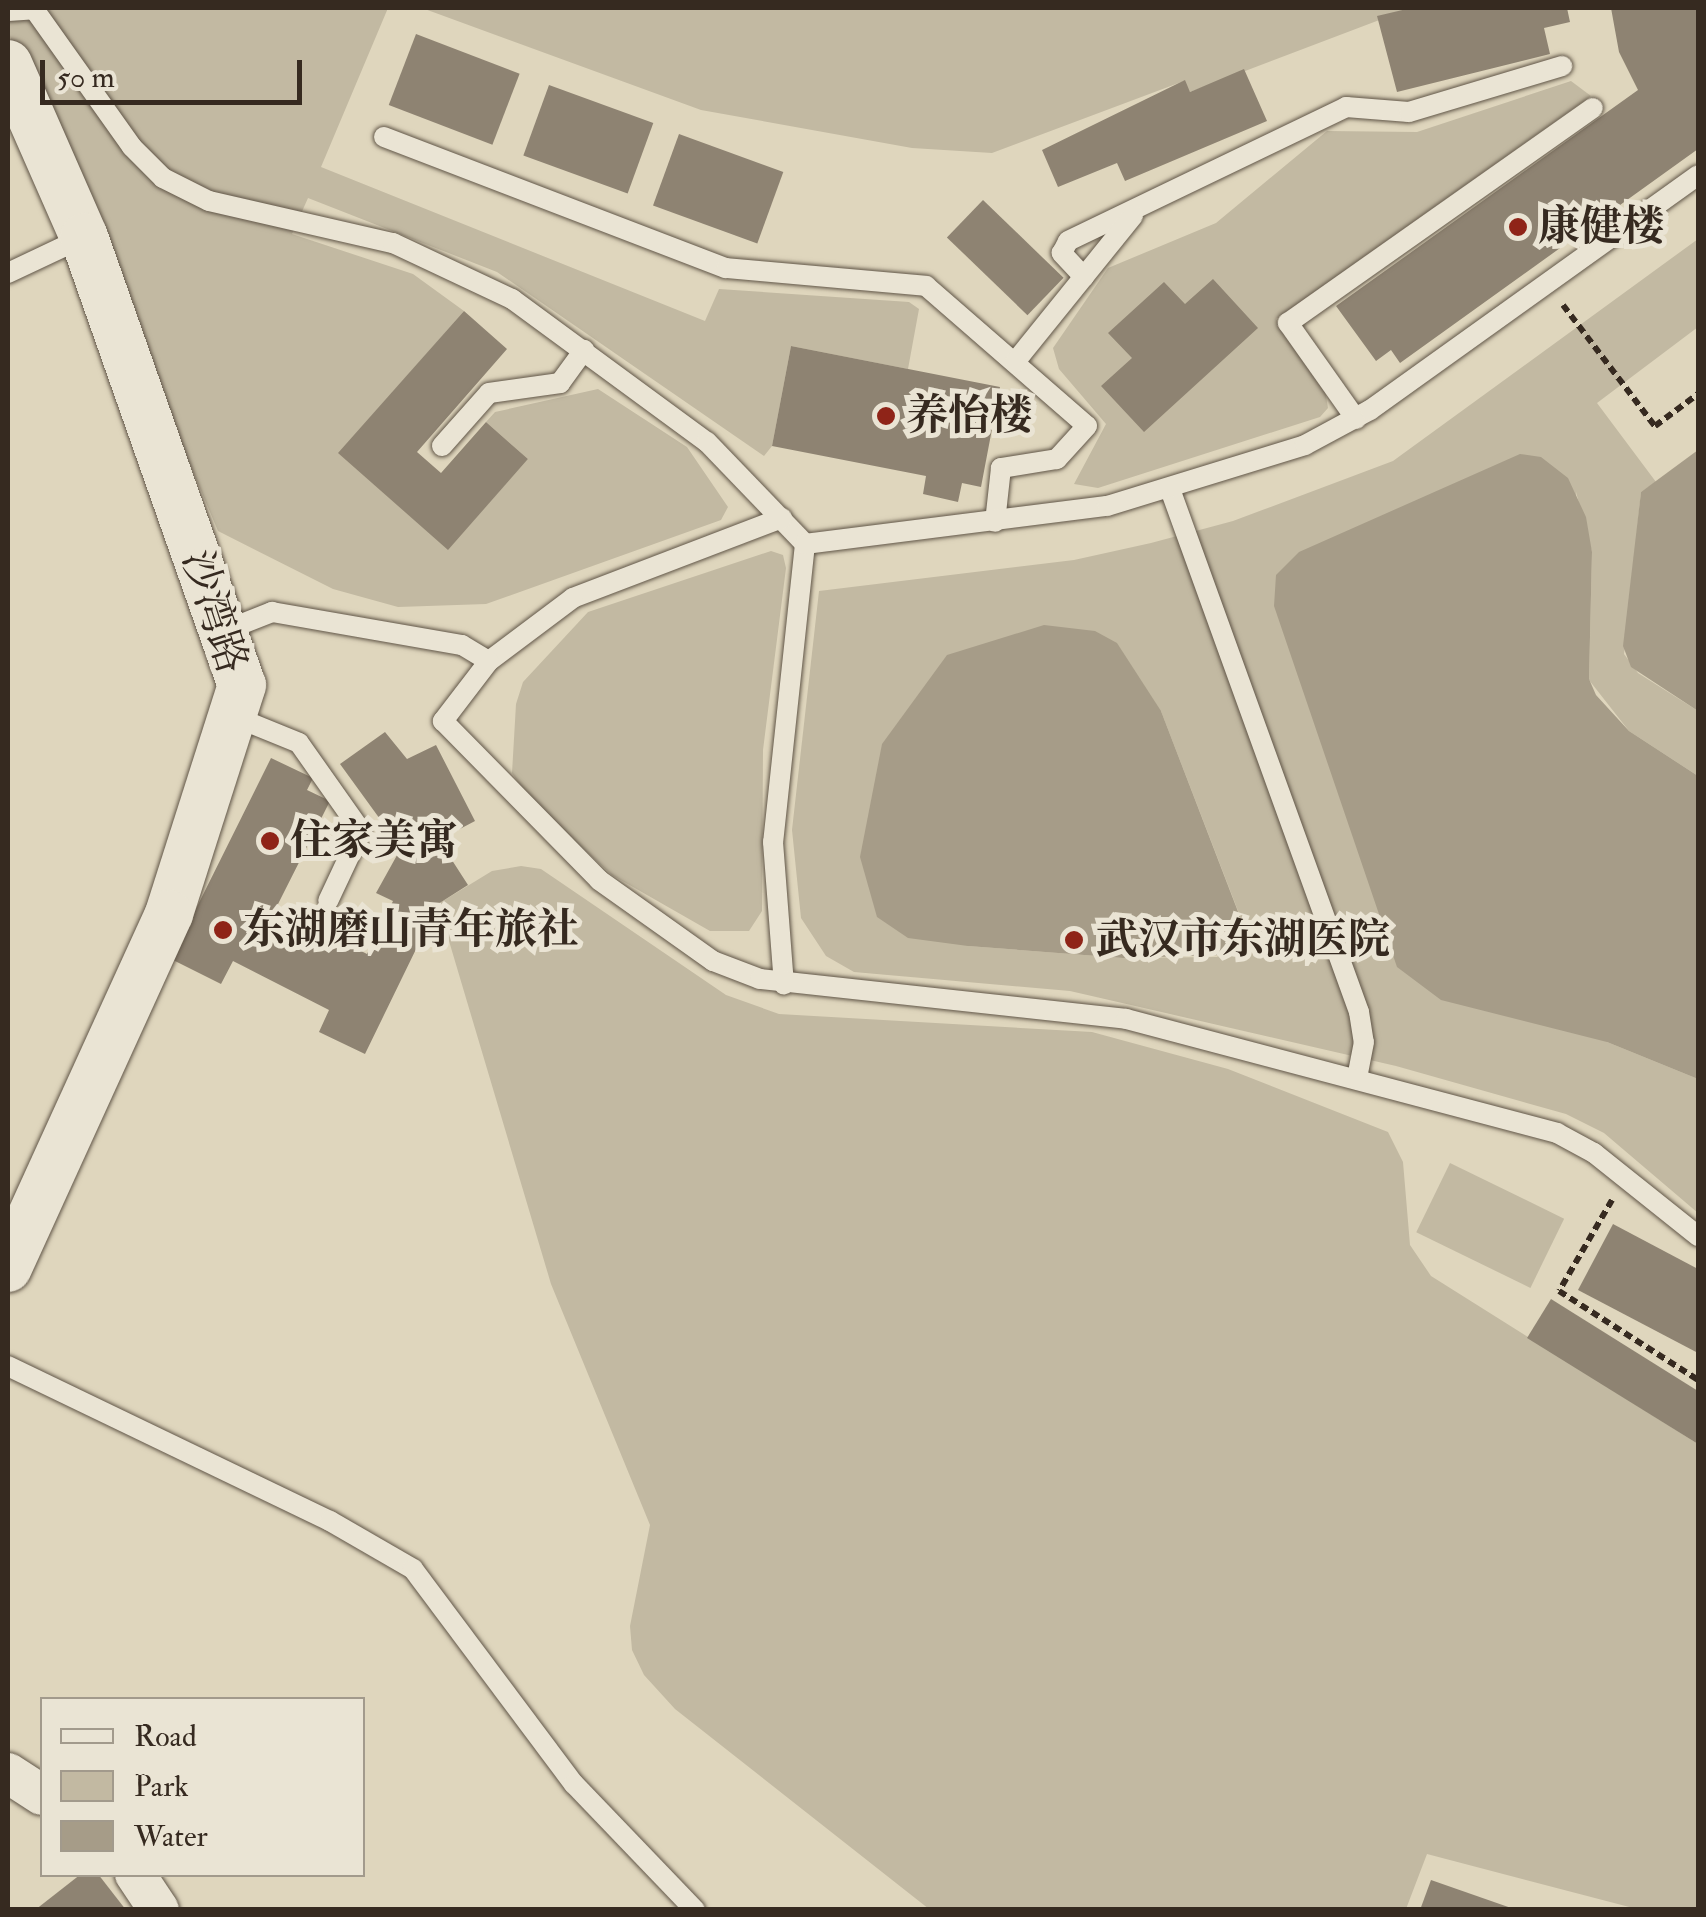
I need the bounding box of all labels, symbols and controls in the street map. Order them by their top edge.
scale bar [45,40,308,102]
text: 50 m [57,59,115,96]
place label: 康健楼 [1538,202,1664,252]
marker: 康健楼 [1507,216,1529,238]
place label: 养怡楼 [906,391,1032,441]
marker: 养怡楼 [875,405,897,427]
street label: 沙湾路 [171,544,257,680]
place label: 住家美寓 [290,816,458,866]
marker: 住家美寓 [259,830,281,852]
place label: 东湖磨山青年旅社 [243,905,579,955]
place label: 武汉市东湖医院 [1096,915,1390,965]
marker: 东湖磨山青年旅社 [212,919,234,941]
marker: 武汉市东湖医院 [1061,927,1087,953]
legend [40,1697,365,1877]
text: Road [134,1718,197,1755]
text: Park [134,1768,189,1805]
text: Water [134,1818,208,1855]

